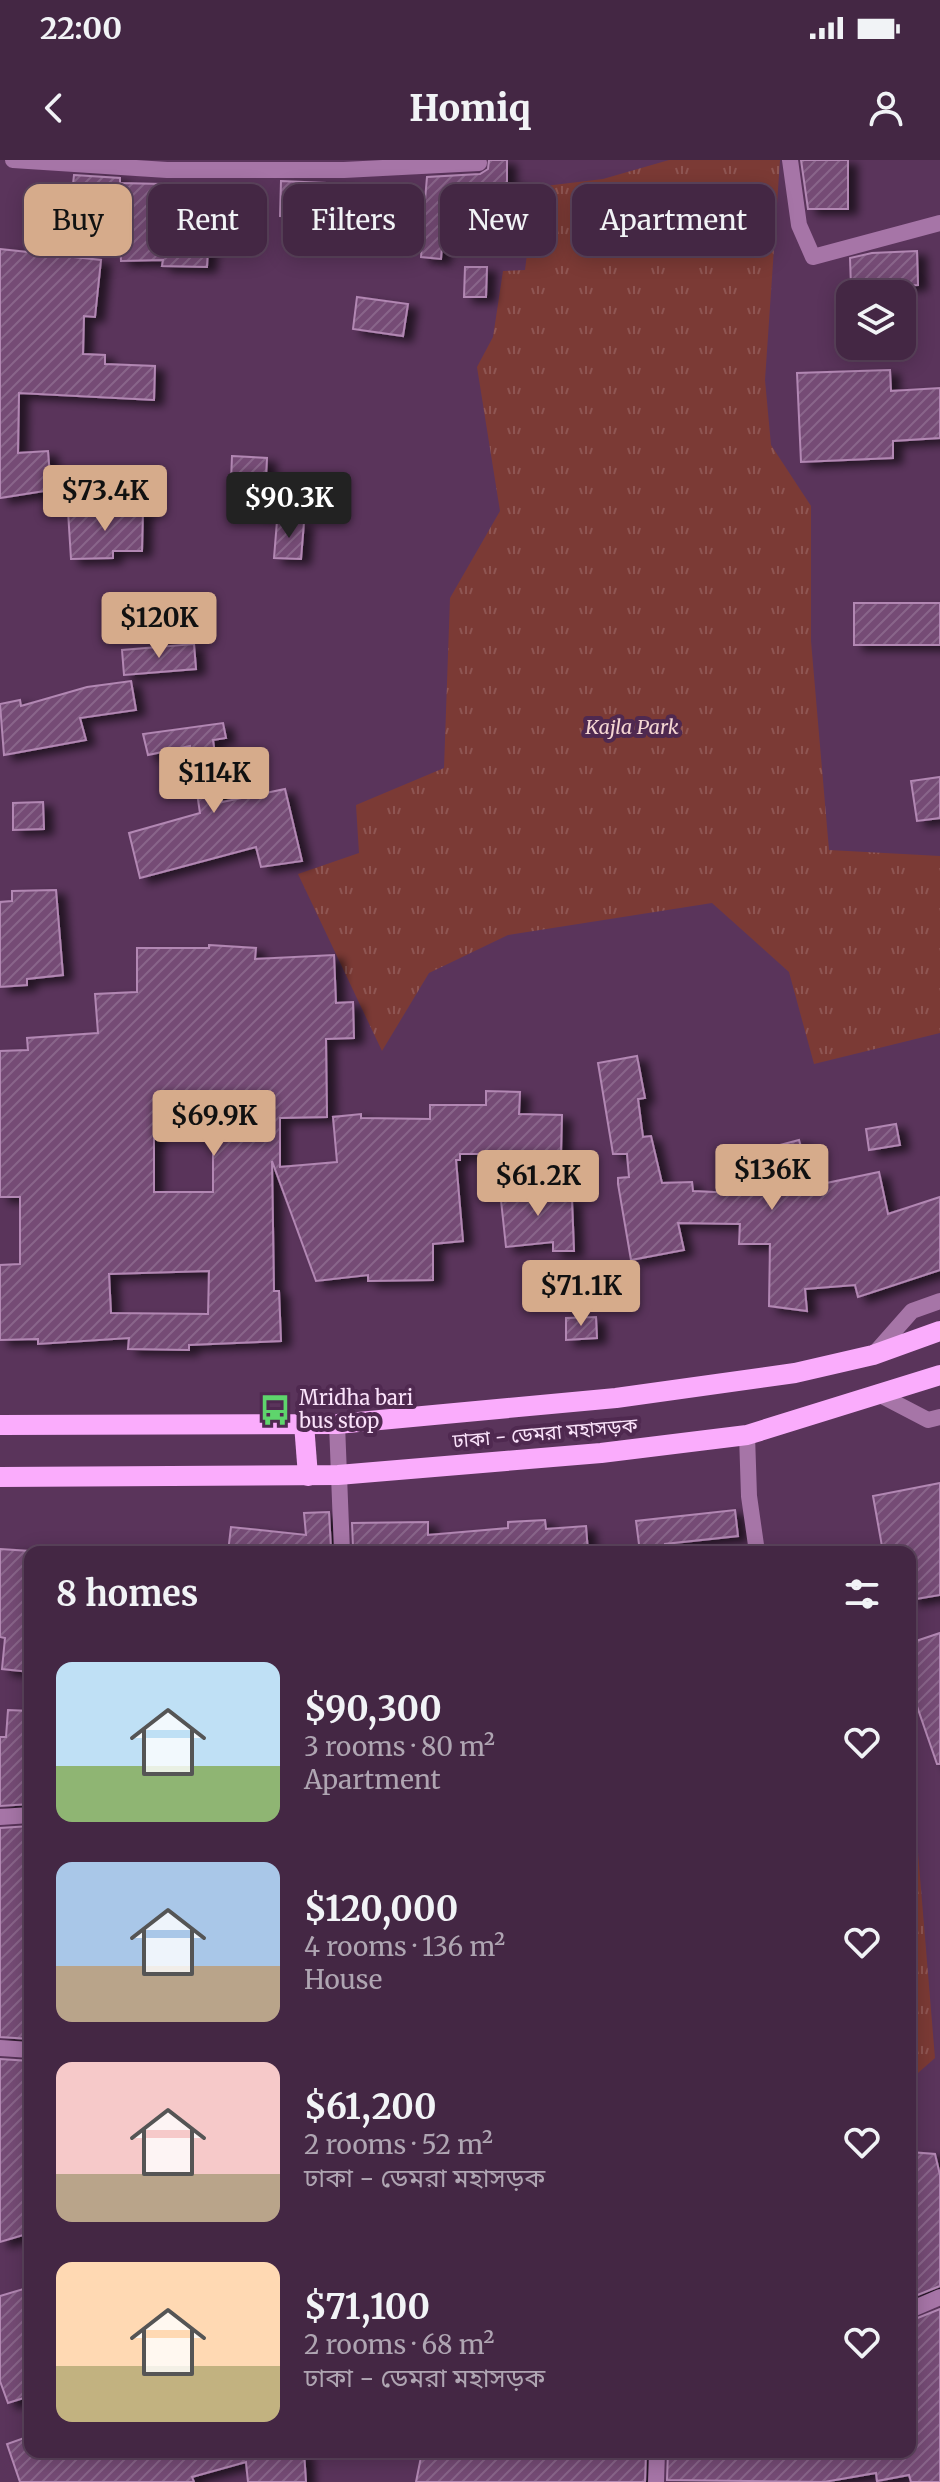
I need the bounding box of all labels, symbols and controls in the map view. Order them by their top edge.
text: 22:00 [40,9,122,47]
icon: back [32,86,76,130]
text: Homiq [409,86,531,131]
icon: person [864,86,908,130]
chip: Buy [24,184,132,256]
chip: Rent [148,184,267,256]
chip: Filters [283,184,424,256]
chip: New [440,184,556,256]
chip: Apartment [572,184,775,256]
map controls [836,280,916,360]
button: layers [836,280,916,360]
pin: $73.4K [40,465,170,533]
pin: $90.3K [224,472,354,540]
text: $73.4K [61,474,149,507]
text: $90.3K [244,481,334,514]
pin: $120K [103,592,215,660]
text: $120K [120,601,198,634]
park label: Kajla Park [584,714,679,739]
pin: $114K [158,747,270,815]
text: $114K [177,756,251,789]
pin: $69.9K [149,1090,279,1158]
text: $69.9K [171,1099,257,1132]
pin: $136K [716,1144,828,1212]
pin: $61.2K [473,1150,603,1218]
text: $136K [733,1153,811,1186]
text: $61.2K [495,1159,581,1192]
pin: $71.1K [516,1260,646,1328]
text: $71.1K [540,1269,622,1302]
place label: Mridha bari bus stop [298,1385,413,1433]
bus stop icon: Mridha bari bus stop [258,1393,292,1427]
street label: ঢাকা - ডেমরা মহাসড়ক [450,1412,639,1453]
icon: filters [840,1572,884,1616]
text: 8 homes [56,1573,198,1615]
text: $90,300 [304,1688,442,1730]
icon: home [120,1694,216,1790]
icon: heart [840,1720,884,1764]
text: 3 rooms · 80 m² [304,1730,495,1763]
text: Apartment [304,1763,441,1796]
text: $120,000 [304,1888,458,1930]
icon: home [120,1894,216,1990]
icon: heart [840,1920,884,1964]
text: 4 rooms · 136 m² [304,1930,505,1963]
text: House [304,1963,382,1996]
text: $61,200 [304,2086,436,2128]
icon: home [120,2094,216,2190]
icon: heart [840,2120,884,2164]
text: 2 rooms · 52 m² [304,2128,493,2161]
text: ঢাকা - ডেমরা মহাসড়ক [304,2161,545,2194]
text: $71,100 [304,2286,430,2328]
icon: home [120,2294,216,2390]
icon: heart [840,2320,884,2364]
text: 2 rooms · 68 m² [304,2328,494,2361]
text: ঢাকা - ডেমরা মহাসড়ক [304,2361,545,2394]

